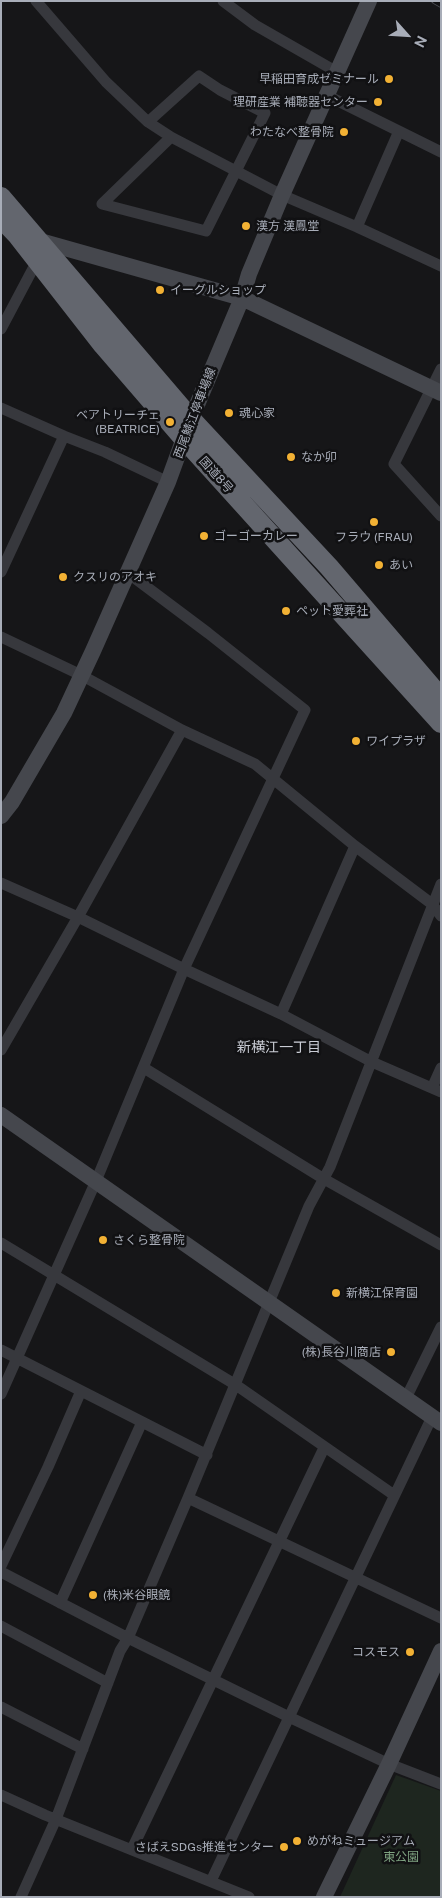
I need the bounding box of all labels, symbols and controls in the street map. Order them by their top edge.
north arrow [382,10,432,60]
text: N [411,33,430,50]
place label: 早稲田育成ゼミナール [259,72,379,86]
marker: 早稲田育成ゼミナール [383,73,395,85]
place label: 理研産業 補聴器センター [233,95,368,109]
marker: 理研産業 補聴器センター [372,96,384,108]
place label: わたなべ整骨院 [250,125,334,139]
marker: わたなべ整骨院 [338,126,350,138]
place label: 漢方 漢鳳堂 [256,219,319,233]
marker: 漢方 漢鳳堂 [240,220,252,232]
place label: イーグルショップ [170,283,266,297]
marker: イーグルショップ [154,284,166,296]
street label: 西尾鯖江停車場線 [171,366,219,460]
place label: 魂心家 [239,406,275,420]
marker: 魂心家 [223,407,235,419]
place label: ベアトリーチェ (BEATRICE) [76,408,160,436]
marker: ベアトリーチェ (BEATRICE) [164,416,176,428]
place label: なか卯 [301,450,337,464]
marker: なか卯 [285,451,297,463]
street label: 国道8号 [196,454,236,496]
marker: フラウ (FRAU) [368,516,380,528]
place label: ゴーゴーカレー [214,529,298,543]
marker: ゴーゴーカレー [198,530,210,542]
place label: フラウ (FRAU) [335,530,413,544]
place label: あい [389,558,413,572]
marker: あい [373,559,385,571]
place label: クスリのアオキ [73,570,157,584]
marker: クスリのアオキ [57,571,69,583]
place label: ペット愛葬社 [296,604,368,618]
marker: ペット愛葬社 [280,605,292,617]
place label: ワイプラザ [366,734,426,748]
marker: ワイプラザ [350,735,362,747]
district label: 新横江一丁目 [237,1040,321,1056]
place label: さくら整骨院 [113,1233,185,1247]
marker: さくら整骨院 [97,1234,109,1246]
place label: 新横江保育園 [346,1286,418,1300]
marker: 新横江保育園 [330,1287,342,1299]
place label: (株)長谷川商店 [302,1345,381,1359]
marker: (株)長谷川商店 [385,1346,397,1358]
place label: (株)米谷眼鏡 [103,1588,170,1602]
marker: (株)米谷眼鏡 [87,1589,99,1601]
place label: コスモス [352,1645,400,1659]
marker: コスモス [404,1646,416,1658]
place label: めがねミュージアム [307,1834,415,1848]
marker: めがねミュージアム [291,1835,303,1847]
place label: さばえSDGs推進センター [135,1840,274,1854]
marker: さばえSDGs推進センター [278,1841,290,1853]
park label: 東公園 [383,1850,419,1864]

